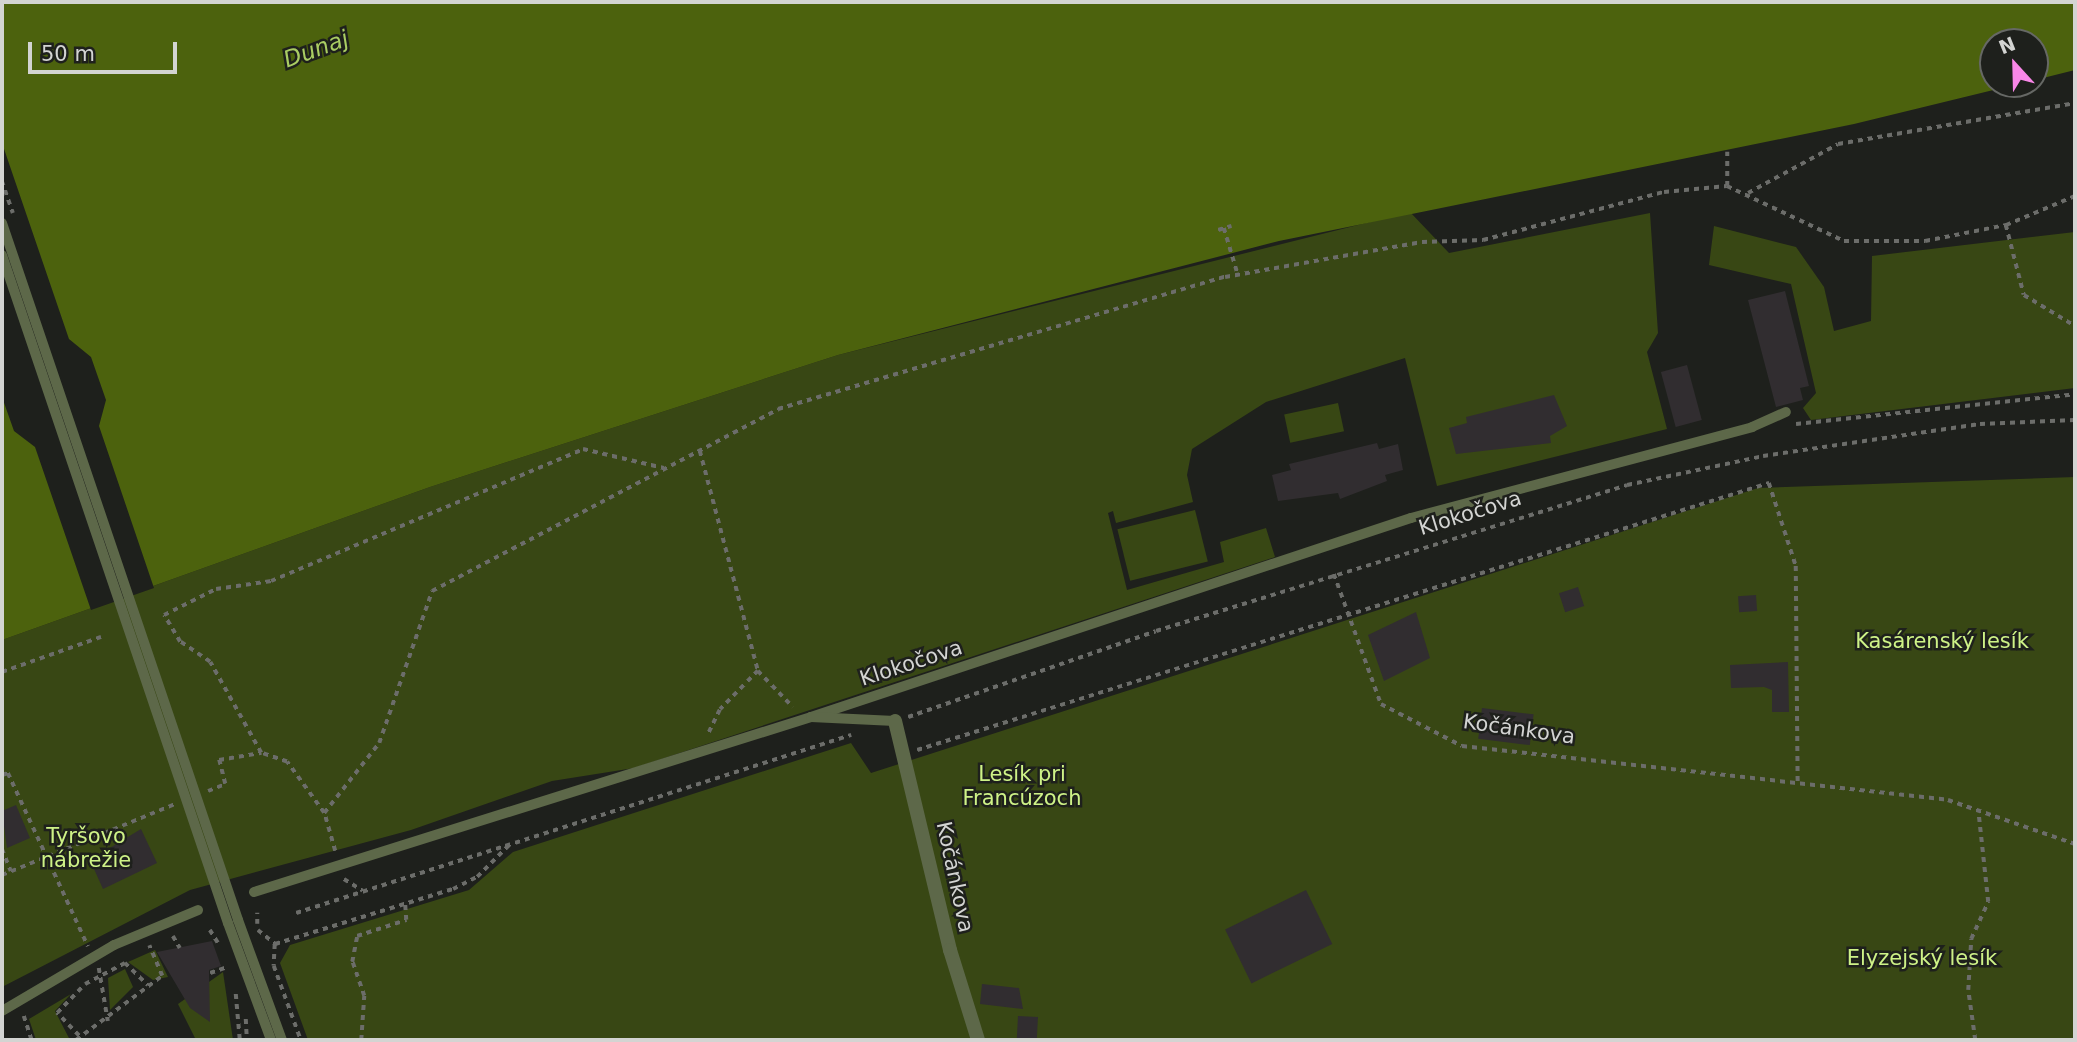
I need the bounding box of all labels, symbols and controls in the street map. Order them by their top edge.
water label: Dunaj [280,25,352,73]
scale bar [32,28,180,72]
north arrow [1979,28,2049,98]
text: N [1995,32,2018,59]
text: 50 m [41,42,95,66]
street label: Klokočova [1415,485,1525,541]
park label: Kasárenský lesík [1855,628,2029,654]
street label: Klokočova [857,635,965,691]
street label: Kočánkova [1461,709,1577,749]
park label: Lesík pri Francúzoch [963,761,1081,811]
street label: Kočánkova [931,819,979,935]
park label: Tyršovo nábrežie [41,823,131,873]
park label: Elyzejský lesík [1847,945,1997,971]

